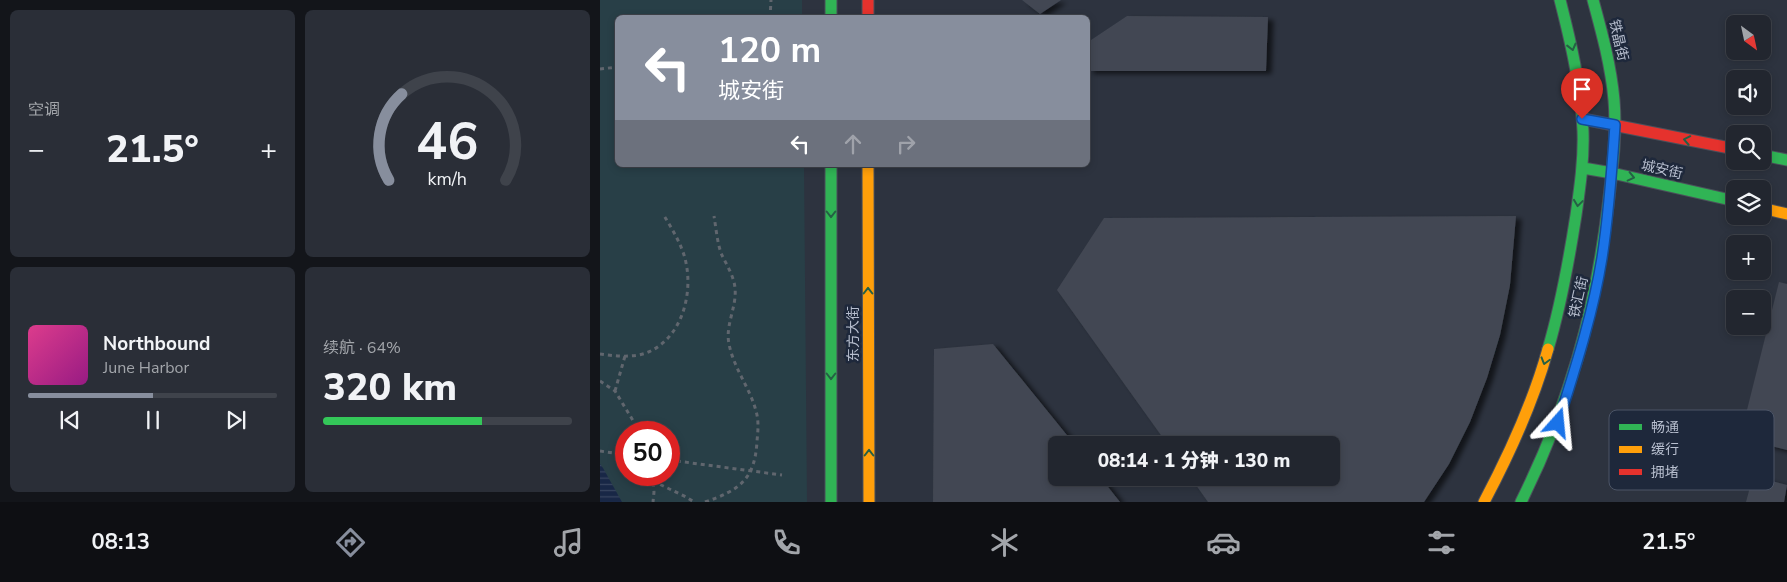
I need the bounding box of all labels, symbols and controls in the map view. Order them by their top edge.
north arrow [1726,15,1771,60]
map controls [1726,15,1771,335]
street label: 铁晶街 [1605,18,1632,63]
text: 120 m [718,27,821,74]
icon: left [635,35,700,100]
one-way arrow [1566,43,1577,52]
pin [1561,68,1603,119]
button: sound [1726,70,1771,115]
icon: arrive [1568,75,1596,103]
text: 城安街 [718,76,784,106]
text: 空调 [28,99,60,121]
text: 46 [416,106,479,177]
text: 21.5° [106,124,199,175]
button: search [1726,125,1771,170]
icon: left [786,130,814,158]
icon: ahead [839,130,867,158]
icon: right [892,130,920,158]
text: − [28,131,45,169]
text: + [260,131,277,169]
one-way arrow [1683,135,1692,145]
street label: 城安街 [1639,156,1684,183]
text: km/h [428,167,467,191]
one-way arrow [1626,171,1635,182]
button: layers [1726,180,1771,225]
one-way arrow [1573,198,1583,207]
one-way arrow [826,210,836,218]
button: + [1726,235,1771,280]
street label: 铁汇街 [1565,275,1592,320]
one-way arrow [863,287,873,294]
button: − [1726,290,1771,335]
street label: 东方大街 [844,306,863,362]
text: Northbound [103,331,210,357]
text: 续航 · 64% [323,337,401,359]
text: June Harbor [103,357,189,379]
one-way arrow [1541,357,1551,365]
text: 320 km [323,362,457,413]
one-way arrow [826,372,836,380]
position arrow [1531,396,1583,448]
icon: previous [56,406,84,434]
icon: pause [139,406,167,434]
icon: next [222,406,250,434]
legend [1609,410,1774,490]
text: 畅通 [1651,418,1679,437]
speed limit sign: 50 [615,421,680,486]
text: 缓行 [1651,440,1679,459]
text: 08:14 · 1 分钟 · 130 m [1098,448,1290,474]
one-way arrow [864,449,874,457]
text: 拥堵 [1651,463,1679,482]
icon: directions [333,525,368,560]
icon: music [551,525,586,560]
icon: phone [769,525,804,560]
icon: climate [987,525,1022,560]
icon: car [1206,525,1241,560]
icon: filters [1424,525,1459,560]
text: 08:13 [92,527,150,557]
text: 21.5° [1642,527,1695,557]

